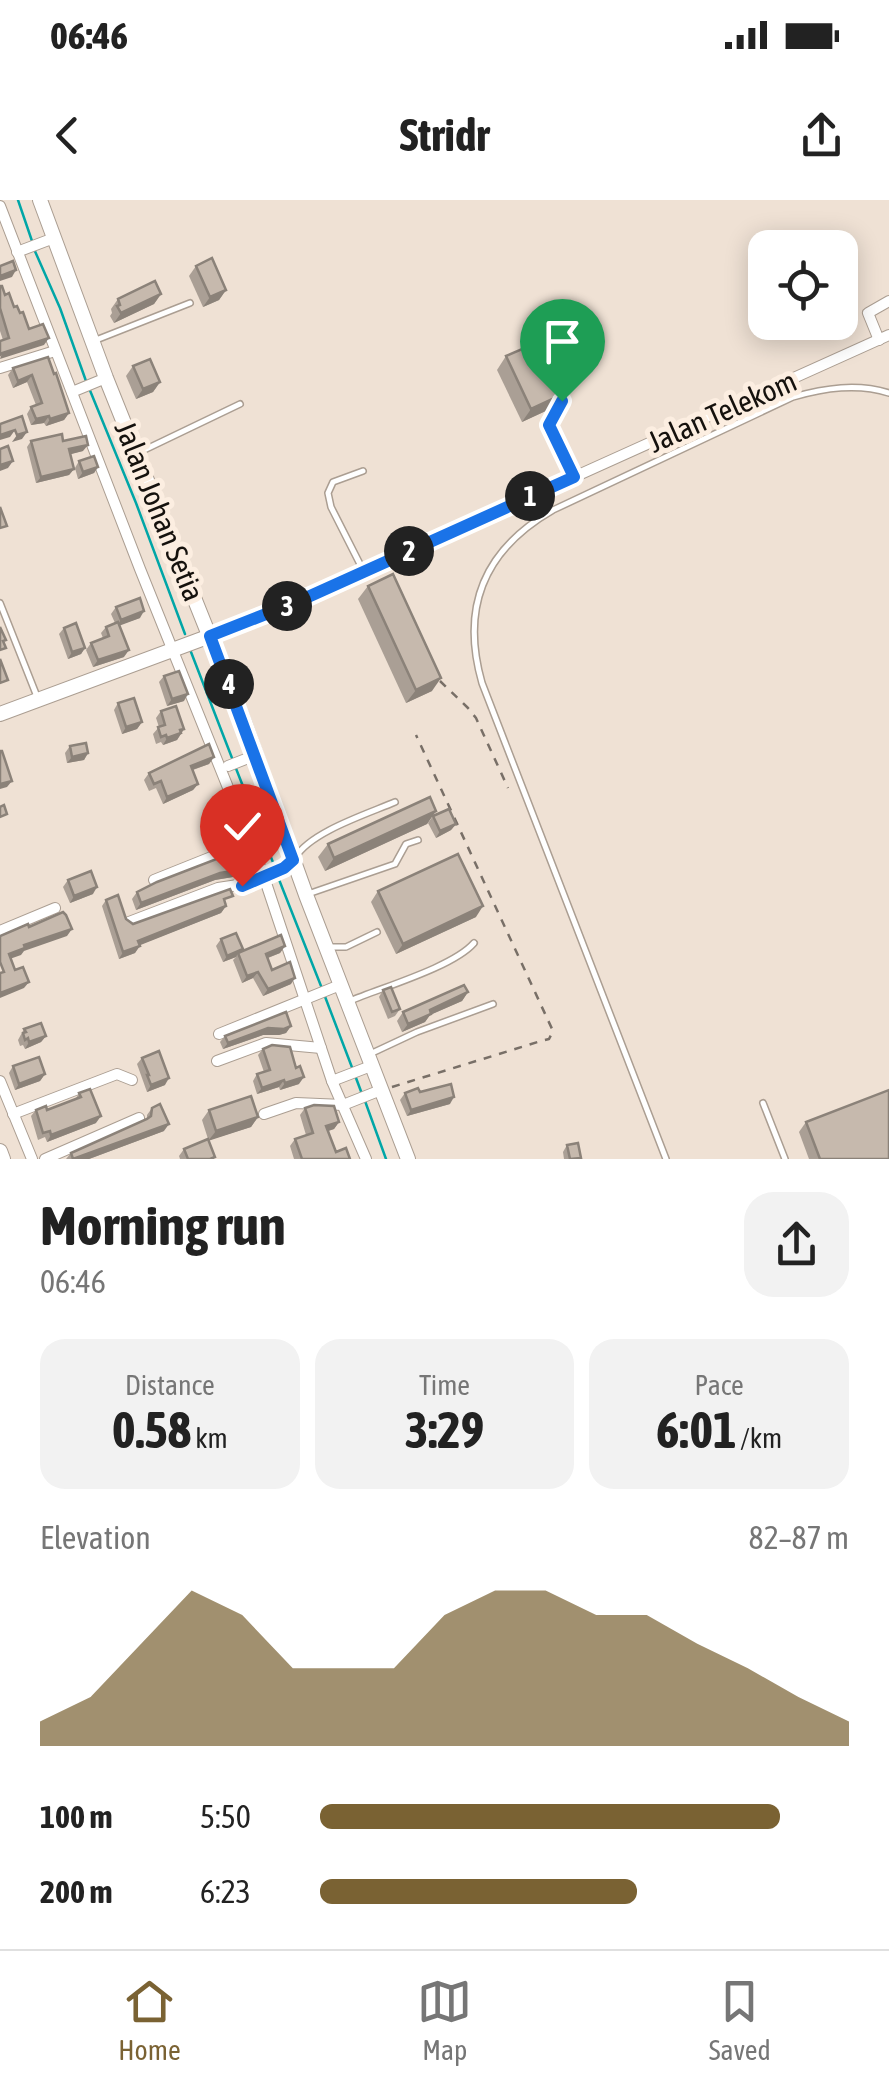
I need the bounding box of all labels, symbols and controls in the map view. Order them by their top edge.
text: 06:46 [50,14,128,57]
icon: back [40,108,95,163]
icon: share [794,108,849,163]
text: Stridr [399,109,490,161]
map controls [748,230,858,340]
button: locate [748,230,858,340]
pin [520,299,605,402]
icon: arrive [535,314,590,369]
street label: Jalan Telekom [643,363,801,459]
street label: Jalan Johan Setia [109,416,211,606]
pin: 1 [505,471,555,521]
text: 1 [523,480,537,512]
pin: 2 [384,526,434,576]
text: 2 [402,535,416,567]
pin: 3 [262,581,312,631]
text: 3 [280,590,294,622]
pin: 4 [204,659,254,709]
text: 4 [222,668,236,700]
pin [200,784,285,887]
icon: check [215,799,270,854]
button: share [744,1192,849,1297]
text: Morning run [40,1194,286,1257]
text: 06:46 [40,1263,106,1300]
text: Distance [125,1369,215,1401]
text: Time [419,1369,470,1401]
text: Pace [695,1369,744,1401]
text: 0.58 [112,1401,191,1459]
text: 3:29 [405,1401,484,1459]
text: 6:01 [656,1401,736,1459]
text: km [191,1422,228,1454]
text: /km [736,1422,782,1454]
text: Elevation [40,1519,151,1556]
text: 82–87 m [749,1519,849,1556]
text: 100 m [40,1798,113,1835]
text: 5:50 [200,1798,251,1835]
text: 200 m [40,1873,113,1910]
text: 6:23 [200,1873,251,1910]
tab: Home [118,1974,181,2066]
tab: Map [417,1974,472,2066]
tab: Saved [709,1974,771,2066]

